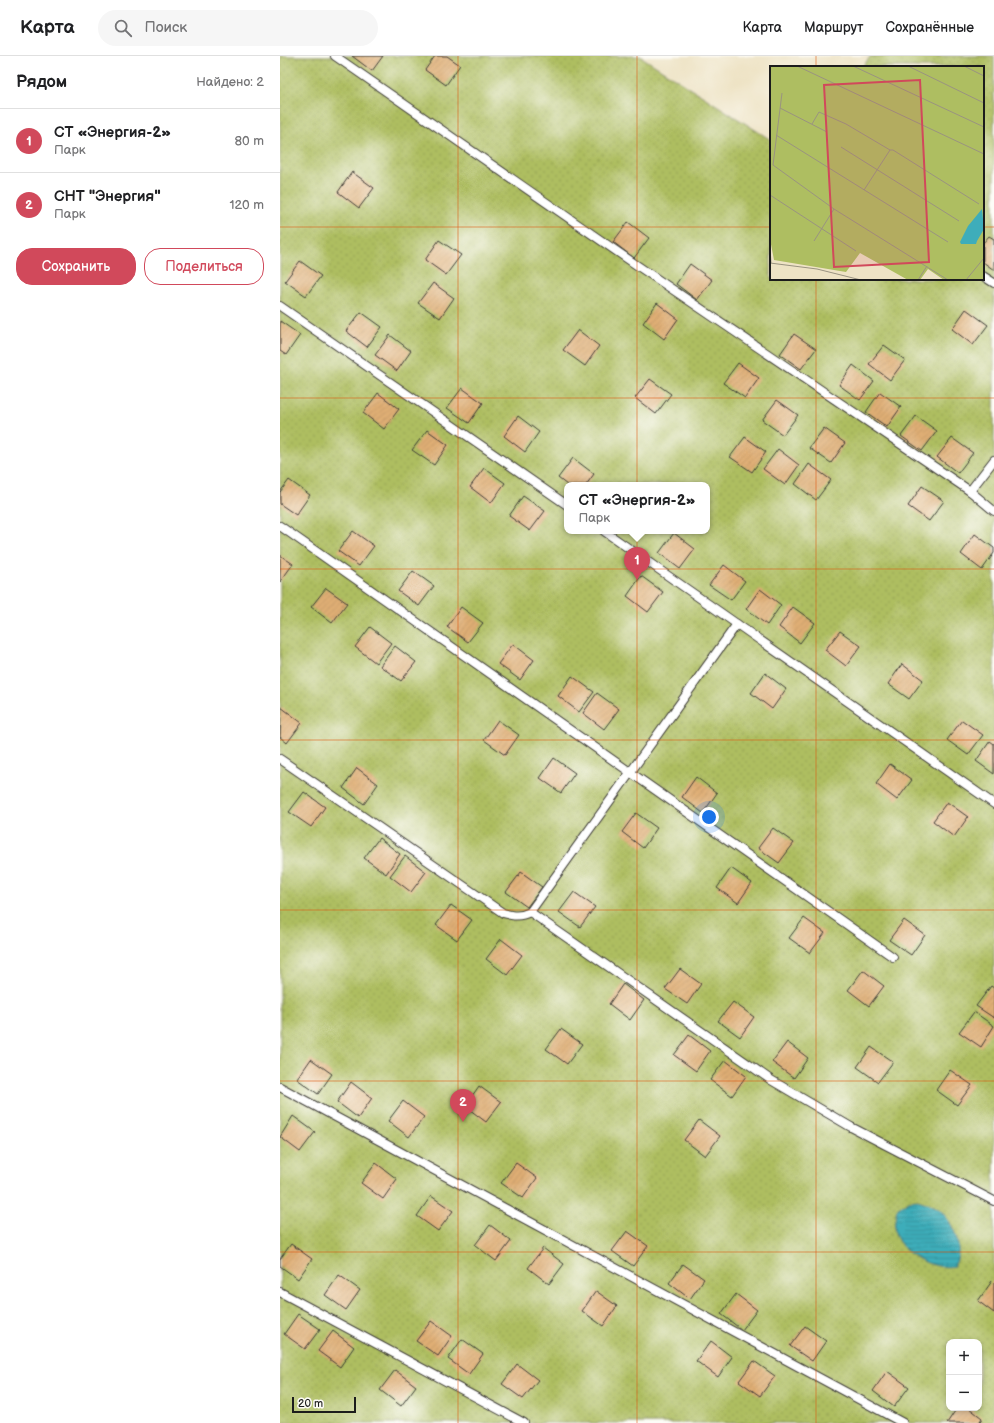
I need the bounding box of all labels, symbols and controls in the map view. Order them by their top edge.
search box [98,10,378,46]
text: Карта [20,16,74,39]
icon: search [112,17,134,39]
text: Поиск [144,18,187,37]
text: Карта [743,19,782,36]
text: Маршрут [804,19,864,36]
text: Сохранённые [886,19,974,36]
inset map [770,66,984,280]
text: Рядом [16,72,67,92]
text: Найдено: 2 [196,74,264,90]
text: СТ «Энергия-2» [54,123,171,142]
text: 1 [26,133,32,149]
text: 80 m [235,133,264,149]
text: Парк [54,142,86,158]
text: СНТ "Энергия" [54,187,161,206]
text: 2 [25,197,33,213]
text: 120 m [229,197,264,213]
text: Парк [54,206,86,222]
button: Сохранить [16,248,136,285]
button: Поделиться [144,248,264,285]
popup [564,482,710,534]
text: СТ «Энергия-2» [578,491,696,510]
text: Парк [578,510,610,526]
pin: 1 [624,547,650,580]
your location [699,807,719,827]
pin: 2 [450,1089,476,1122]
map controls [946,1339,982,1411]
button: + [946,1339,982,1375]
button: − [946,1375,982,1411]
scale bar [292,1395,356,1414]
text: 20 m [298,1397,323,1410]

